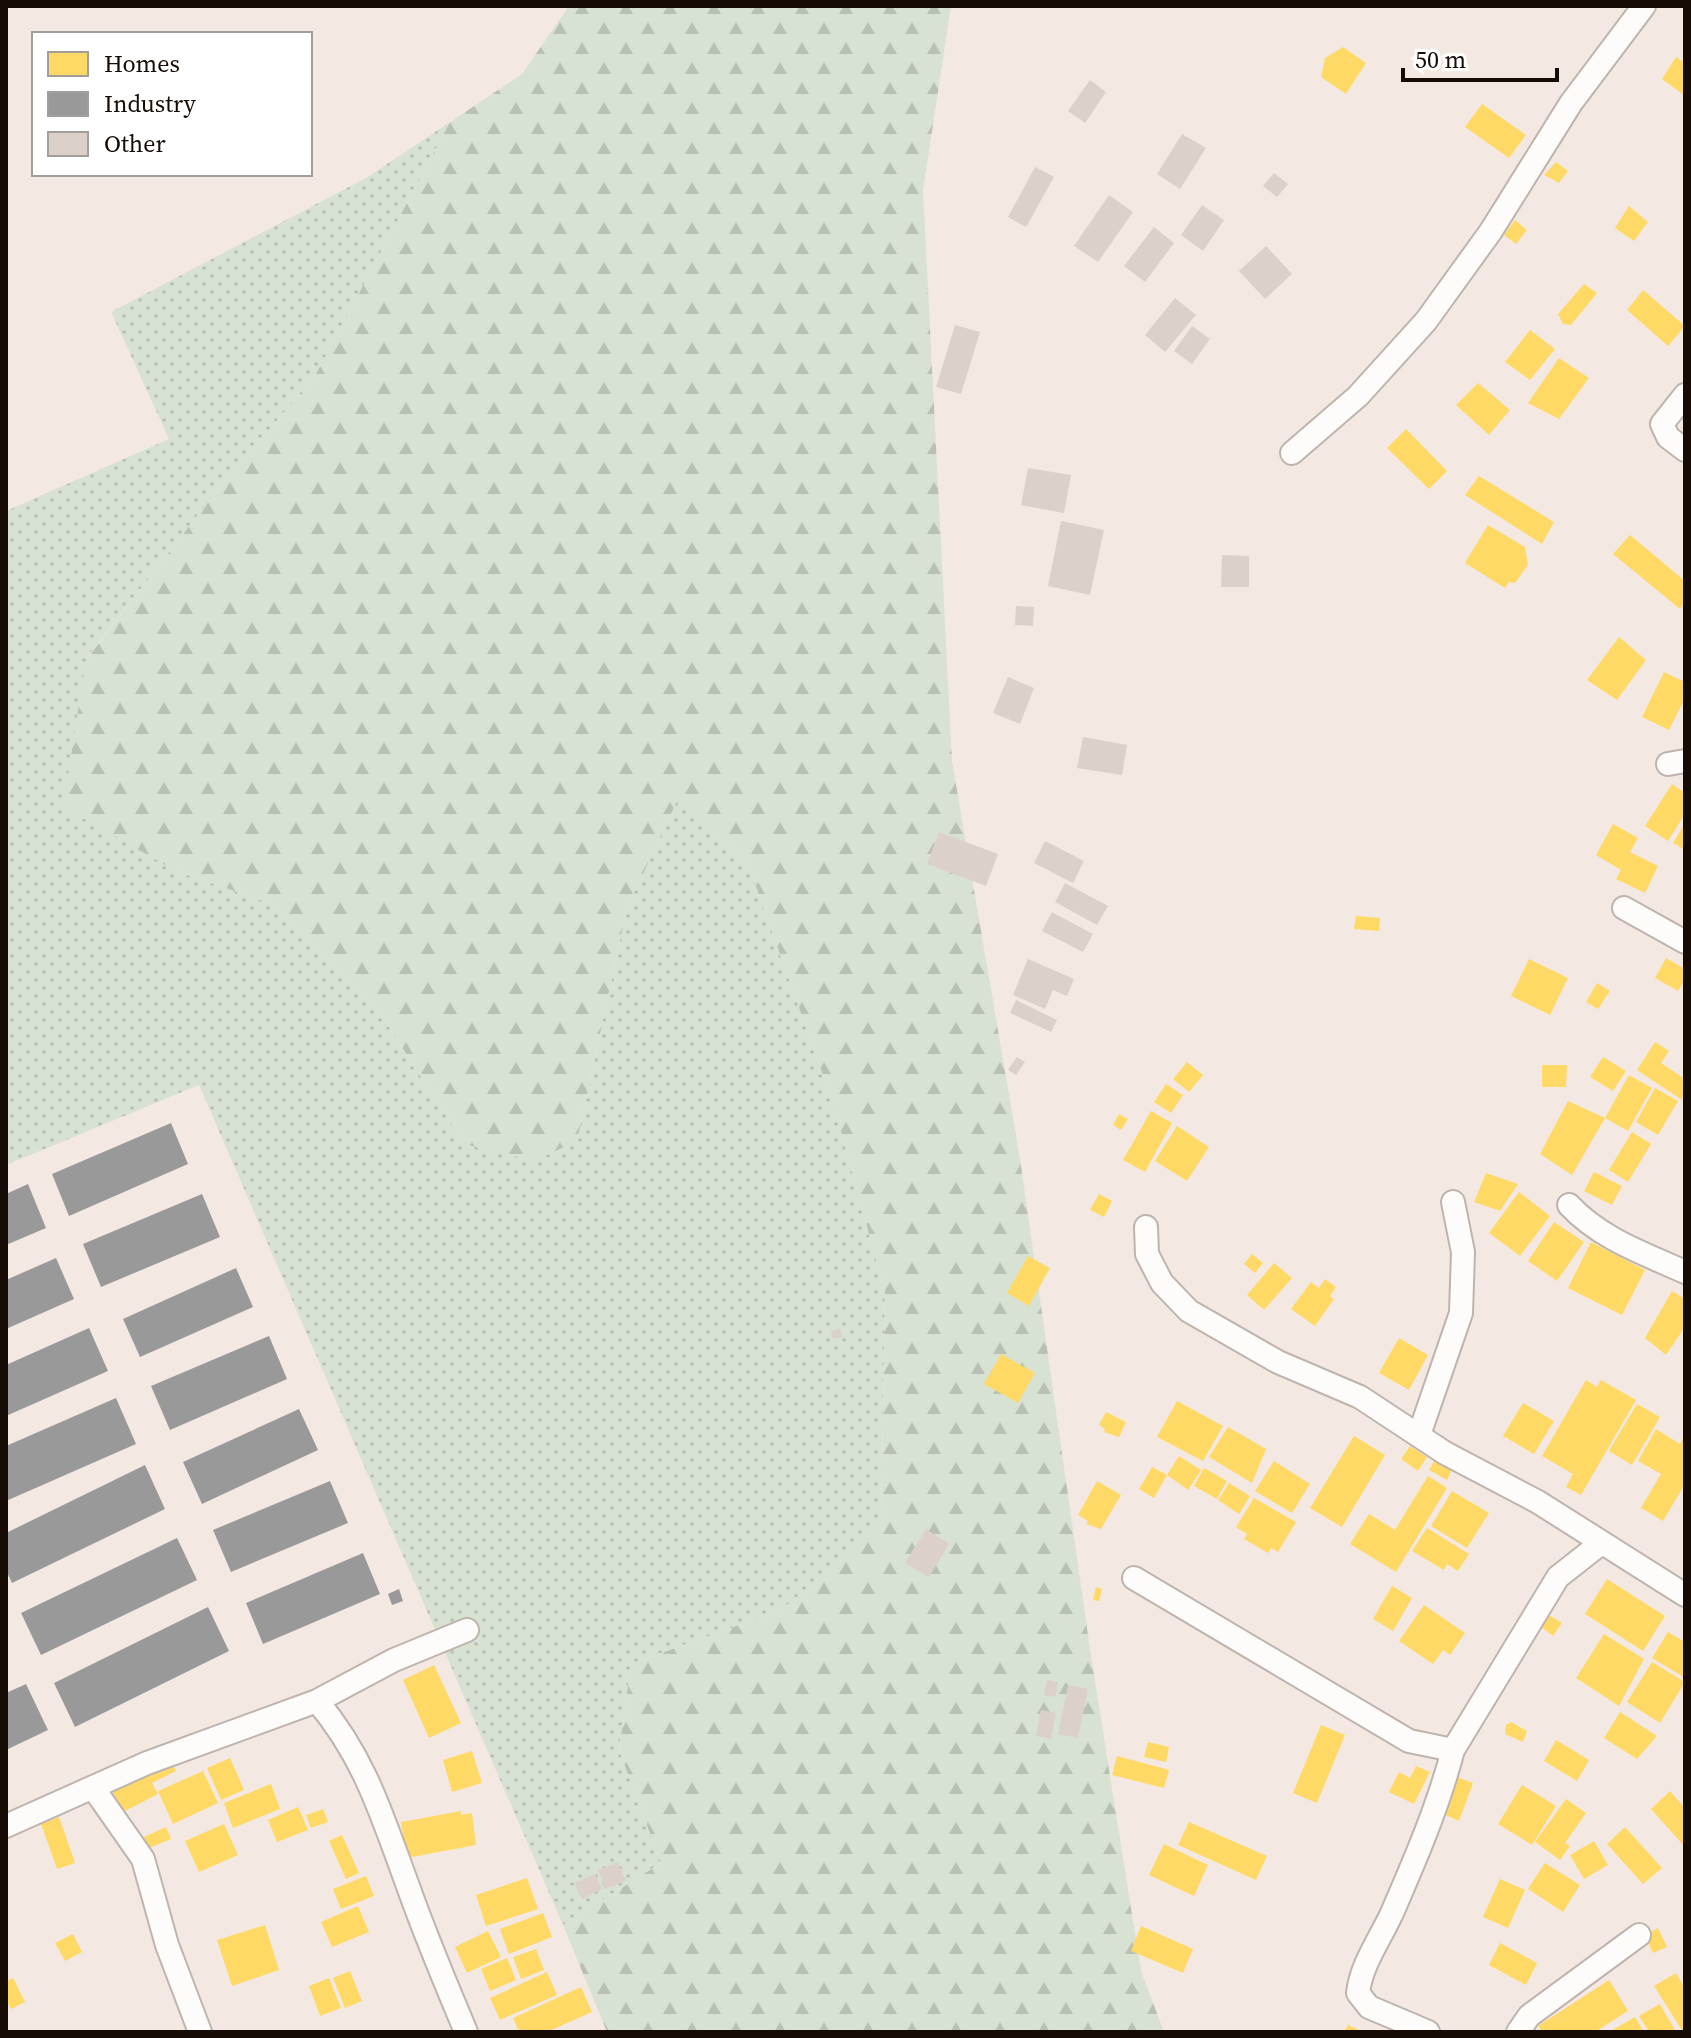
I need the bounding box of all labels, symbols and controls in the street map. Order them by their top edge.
legend [32,32,312,176]
scale bar [1403,32,1557,82]
text: 50 m [1415,43,1466,76]
text: Homes [104,47,180,80]
text: Industry [104,87,196,120]
text: Other [104,127,166,160]

